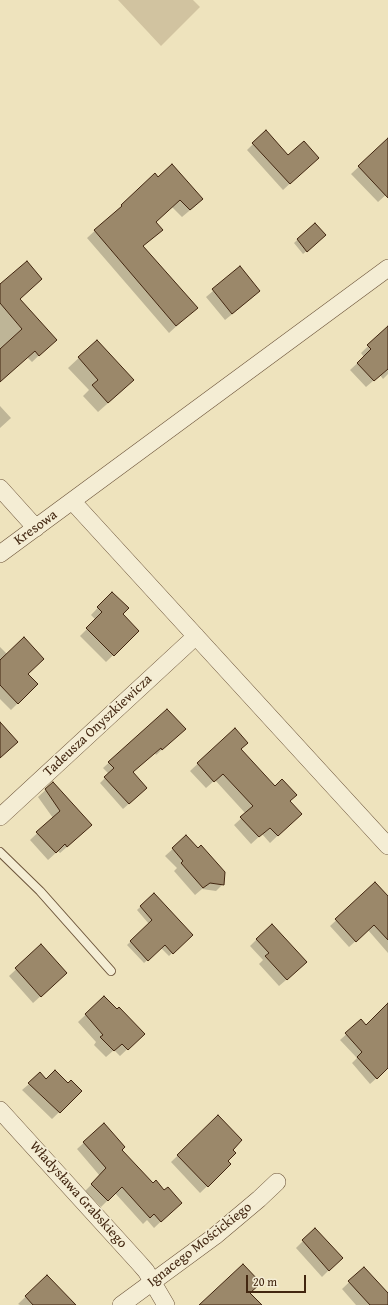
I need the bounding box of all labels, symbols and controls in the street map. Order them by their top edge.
street label: Kresowa [11,507,61,549]
street label: Tadeusza Onyszkiewicza [40,671,156,781]
street label: Władysława Grabskiego [26,1138,130,1252]
street label: Ignacego Mościckiego [144,1199,256,1291]
scale bar [248,1267,308,1293]
text: 20 m [253,1273,277,1290]

